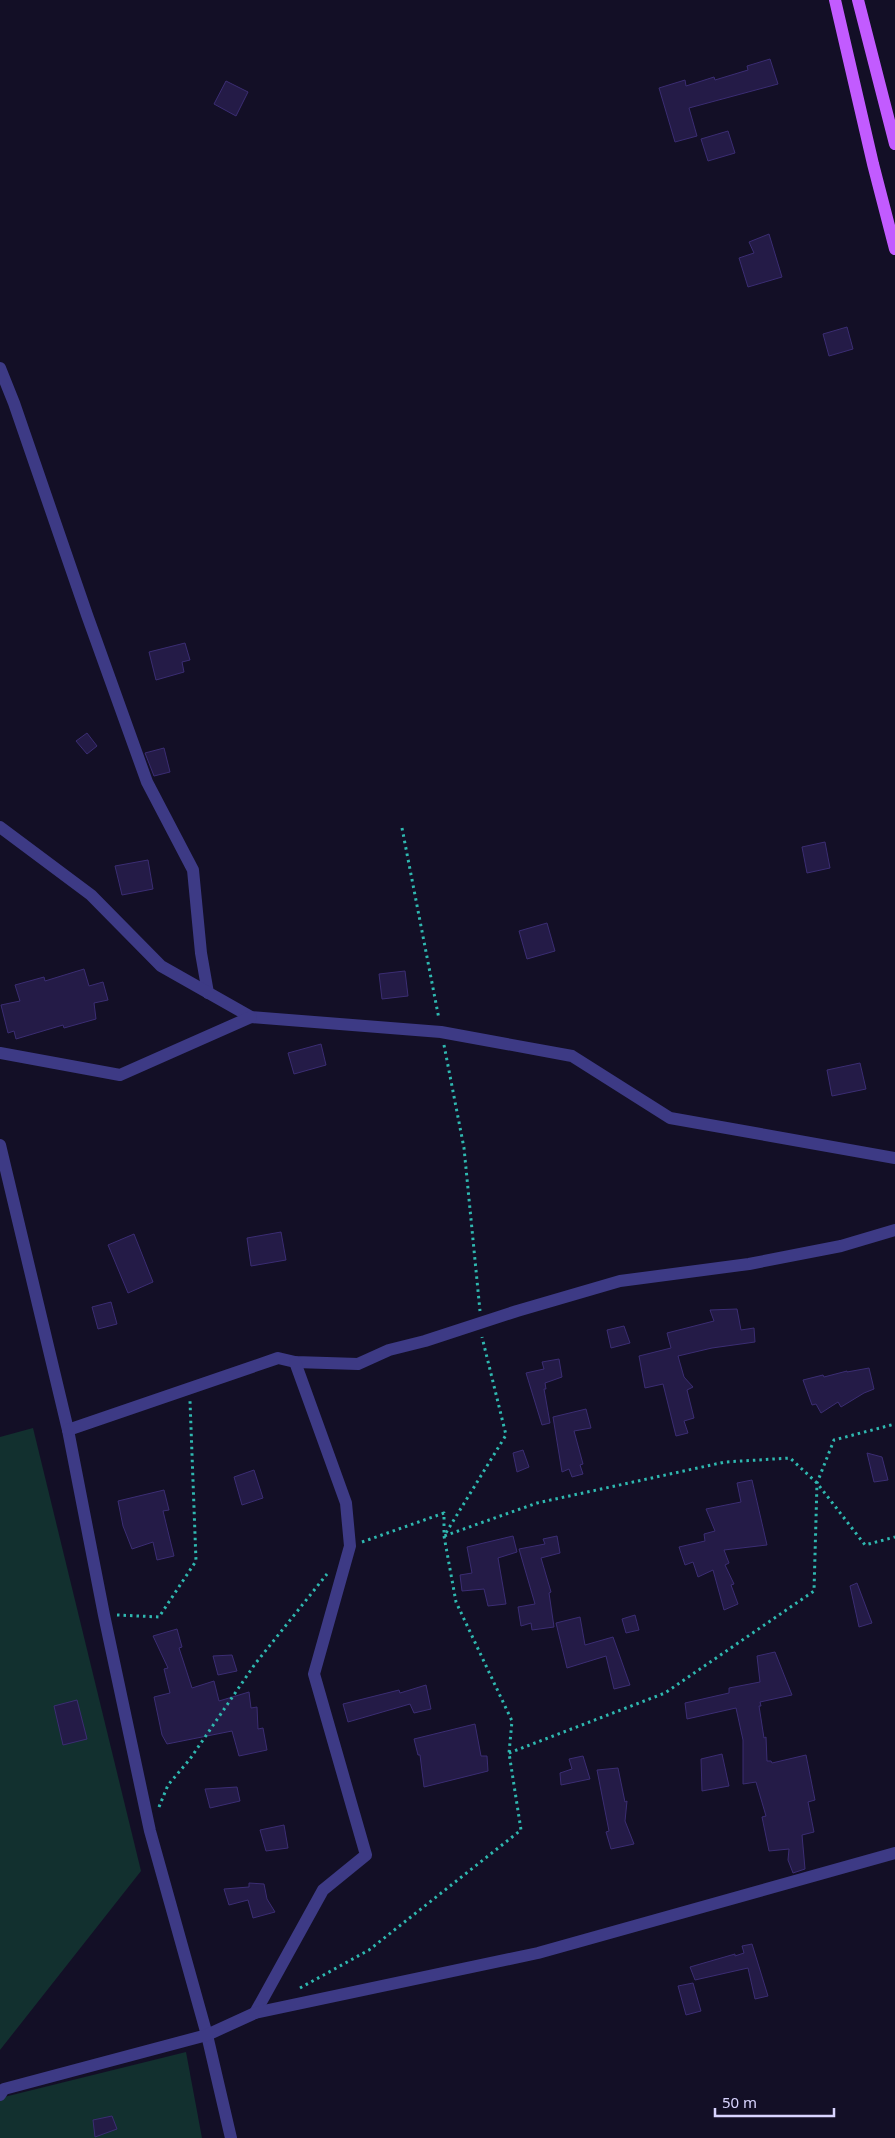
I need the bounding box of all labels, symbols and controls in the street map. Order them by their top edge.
scale bar [715,2086,834,2118]
text: 50 m [722,2092,757,2112]

